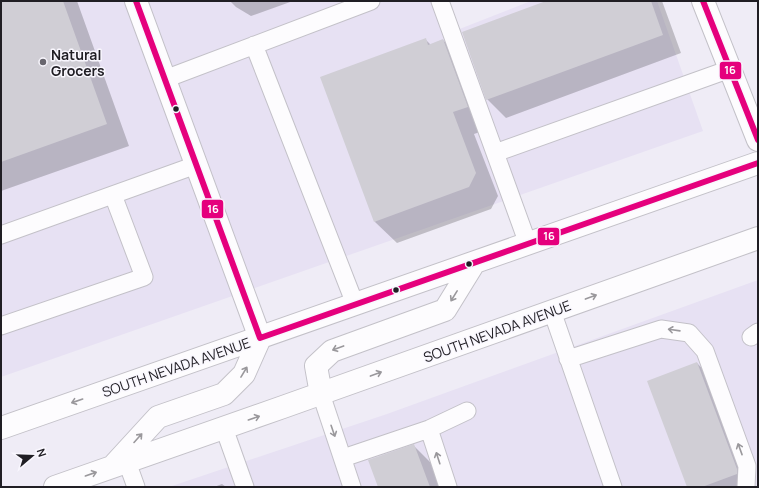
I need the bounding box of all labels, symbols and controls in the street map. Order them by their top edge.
place label: Natural Grocers [51,45,105,80]
marker: Natural Grocers [38,57,48,67]
line badge: 16 [719,61,742,80]
text: 16 [724,62,736,77]
unlabelled marker [171,104,181,114]
line badge: 16 [201,199,224,219]
text: 16 [207,201,219,216]
line badge: 16 [537,227,560,246]
text: 16 [543,228,555,243]
unlabelled marker [464,259,474,269]
unlabelled marker [391,285,401,295]
one-way arrow [449,290,457,302]
one-way arrow [585,293,597,301]
street label: SOUTH NEVADA AVENUE [421,295,573,367]
one-way arrow [668,327,681,334]
street label: SOUTH NEVADA AVENUE [99,333,253,401]
one-way arrow [332,345,344,353]
one-way arrow [241,366,249,378]
one-way arrow [370,370,383,377]
one-way arrow [72,398,84,406]
one-way arrow [247,413,259,421]
one-way arrow [330,424,338,436]
one-way arrow [133,433,143,443]
north arrow [12,436,52,476]
one-way arrow [736,444,744,456]
text: N [34,446,50,459]
one-way arrow [434,452,441,465]
one-way arrow [85,470,98,477]

